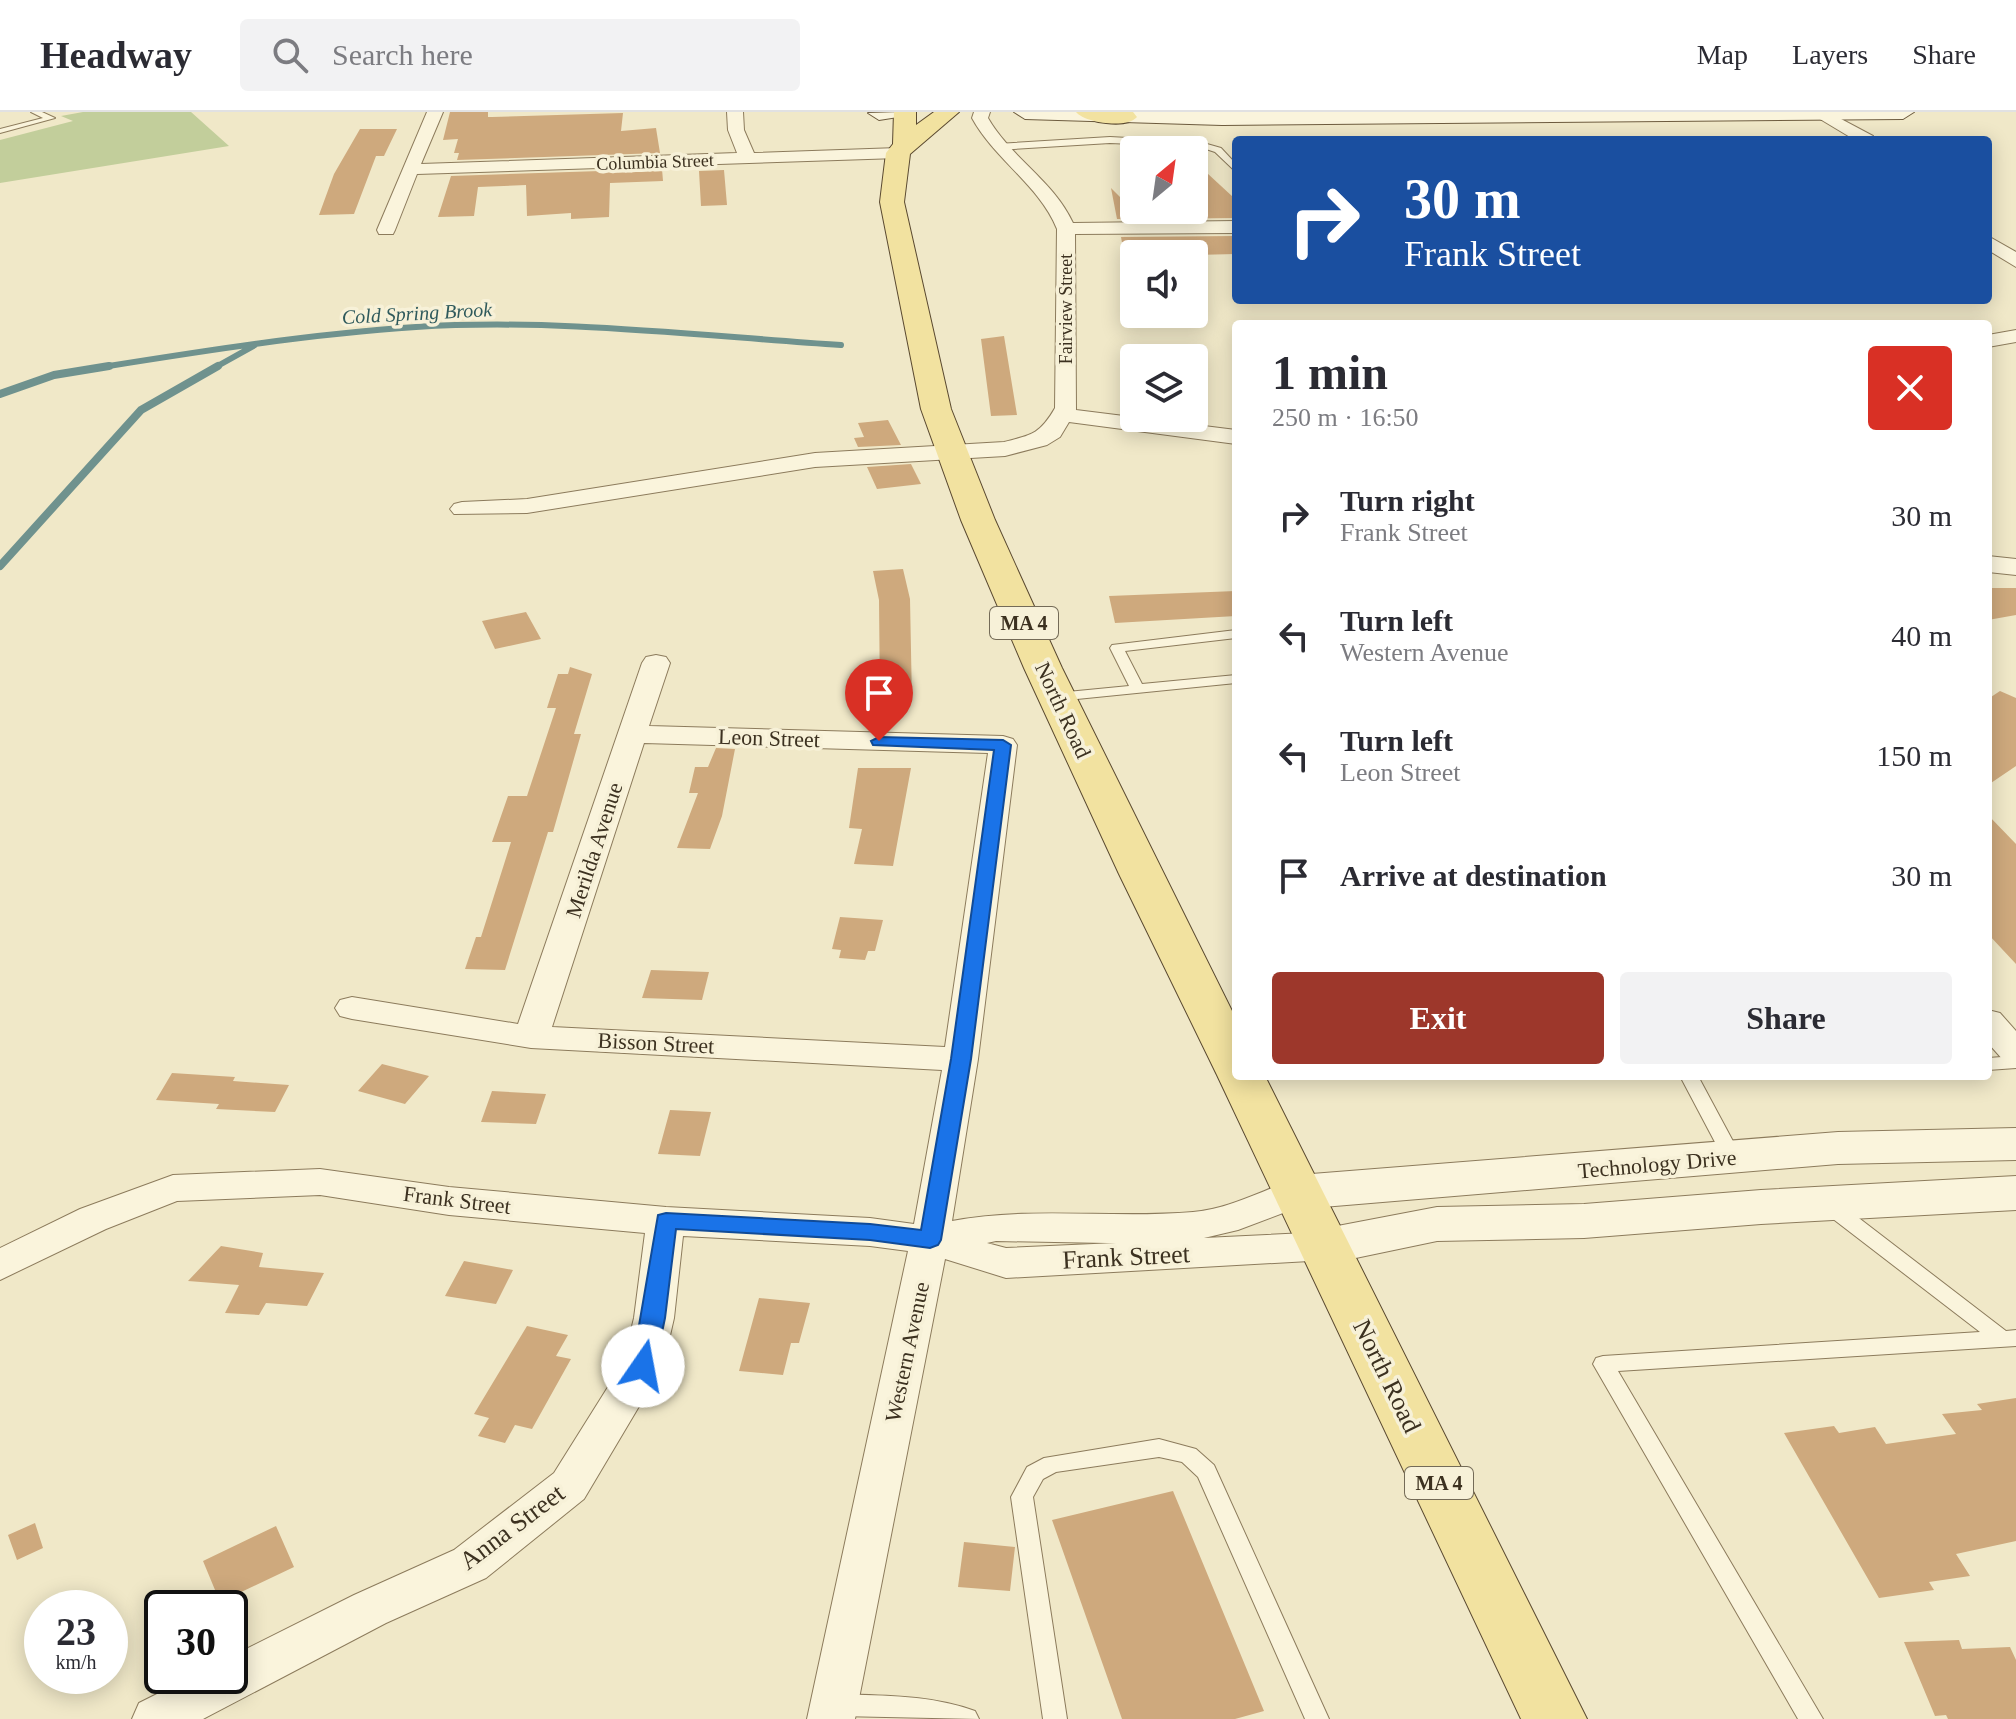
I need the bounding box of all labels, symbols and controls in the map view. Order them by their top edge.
search box [240,19,800,91]
icon: search [268,33,312,77]
text: Headway [40,34,192,76]
text: Search here [332,38,473,71]
text: Map [1697,39,1748,70]
text: Layers [1792,39,1868,70]
text: Share [1912,39,1976,70]
north arrow [1120,136,1208,224]
map controls [1120,136,1208,432]
street label: Columbia Street [596,150,714,174]
icon: right [1272,168,1376,272]
text: 30 m [1404,168,1521,230]
text: Frank Street [1404,234,1581,274]
button: sound [1120,240,1208,328]
street label: Fairview Street [1056,254,1076,364]
water label: Cold Spring Brook [341,298,494,329]
button: layers [1120,344,1208,432]
text: 1 min [1272,346,1388,399]
button: close [1868,346,1952,430]
text: 250 m · 16:50 [1272,403,1419,432]
text: Turn right [1340,484,1475,517]
icon: right [1272,494,1316,538]
text: 30 m [1891,499,1952,532]
text: Frank Street [1340,518,1468,547]
text: Turn left [1340,604,1453,637]
road number: MA 4 [990,607,1058,639]
icon: left [1272,614,1316,658]
text: 40 m [1891,619,1952,652]
text: Western Avenue [1340,638,1509,667]
street label: North Road [1030,658,1096,762]
pin [845,659,913,741]
icon: arrive [857,671,901,715]
street label: Leon Street [718,724,820,752]
text: Turn left [1340,724,1453,757]
icon: left [1272,734,1316,778]
text: 150 m [1876,739,1952,772]
text: Leon Street [1340,758,1461,787]
street label: Merilda Avenue [560,779,628,921]
icon: arrive [1272,854,1316,898]
text: Arrive at destination [1340,859,1607,892]
text: 30 m [1891,859,1952,892]
button: Exit [1272,972,1604,1064]
button: Share [1620,972,1952,1064]
street label: Bisson Street [597,1027,715,1059]
street label: Technology Drive [1577,1145,1737,1183]
street label: Frank Street [402,1181,512,1219]
street label: Frank Street [1061,1239,1191,1275]
street label: Western Avenue [880,1280,934,1424]
street label: North Road [1347,1315,1427,1437]
position arrow [601,1324,685,1408]
road number: MA 4 [1405,1467,1473,1499]
street label: Anna Street [454,1478,571,1576]
speed limit sign: 30 [144,1590,248,1694]
text: 23 [56,1609,96,1654]
text: km/h [55,1651,97,1673]

